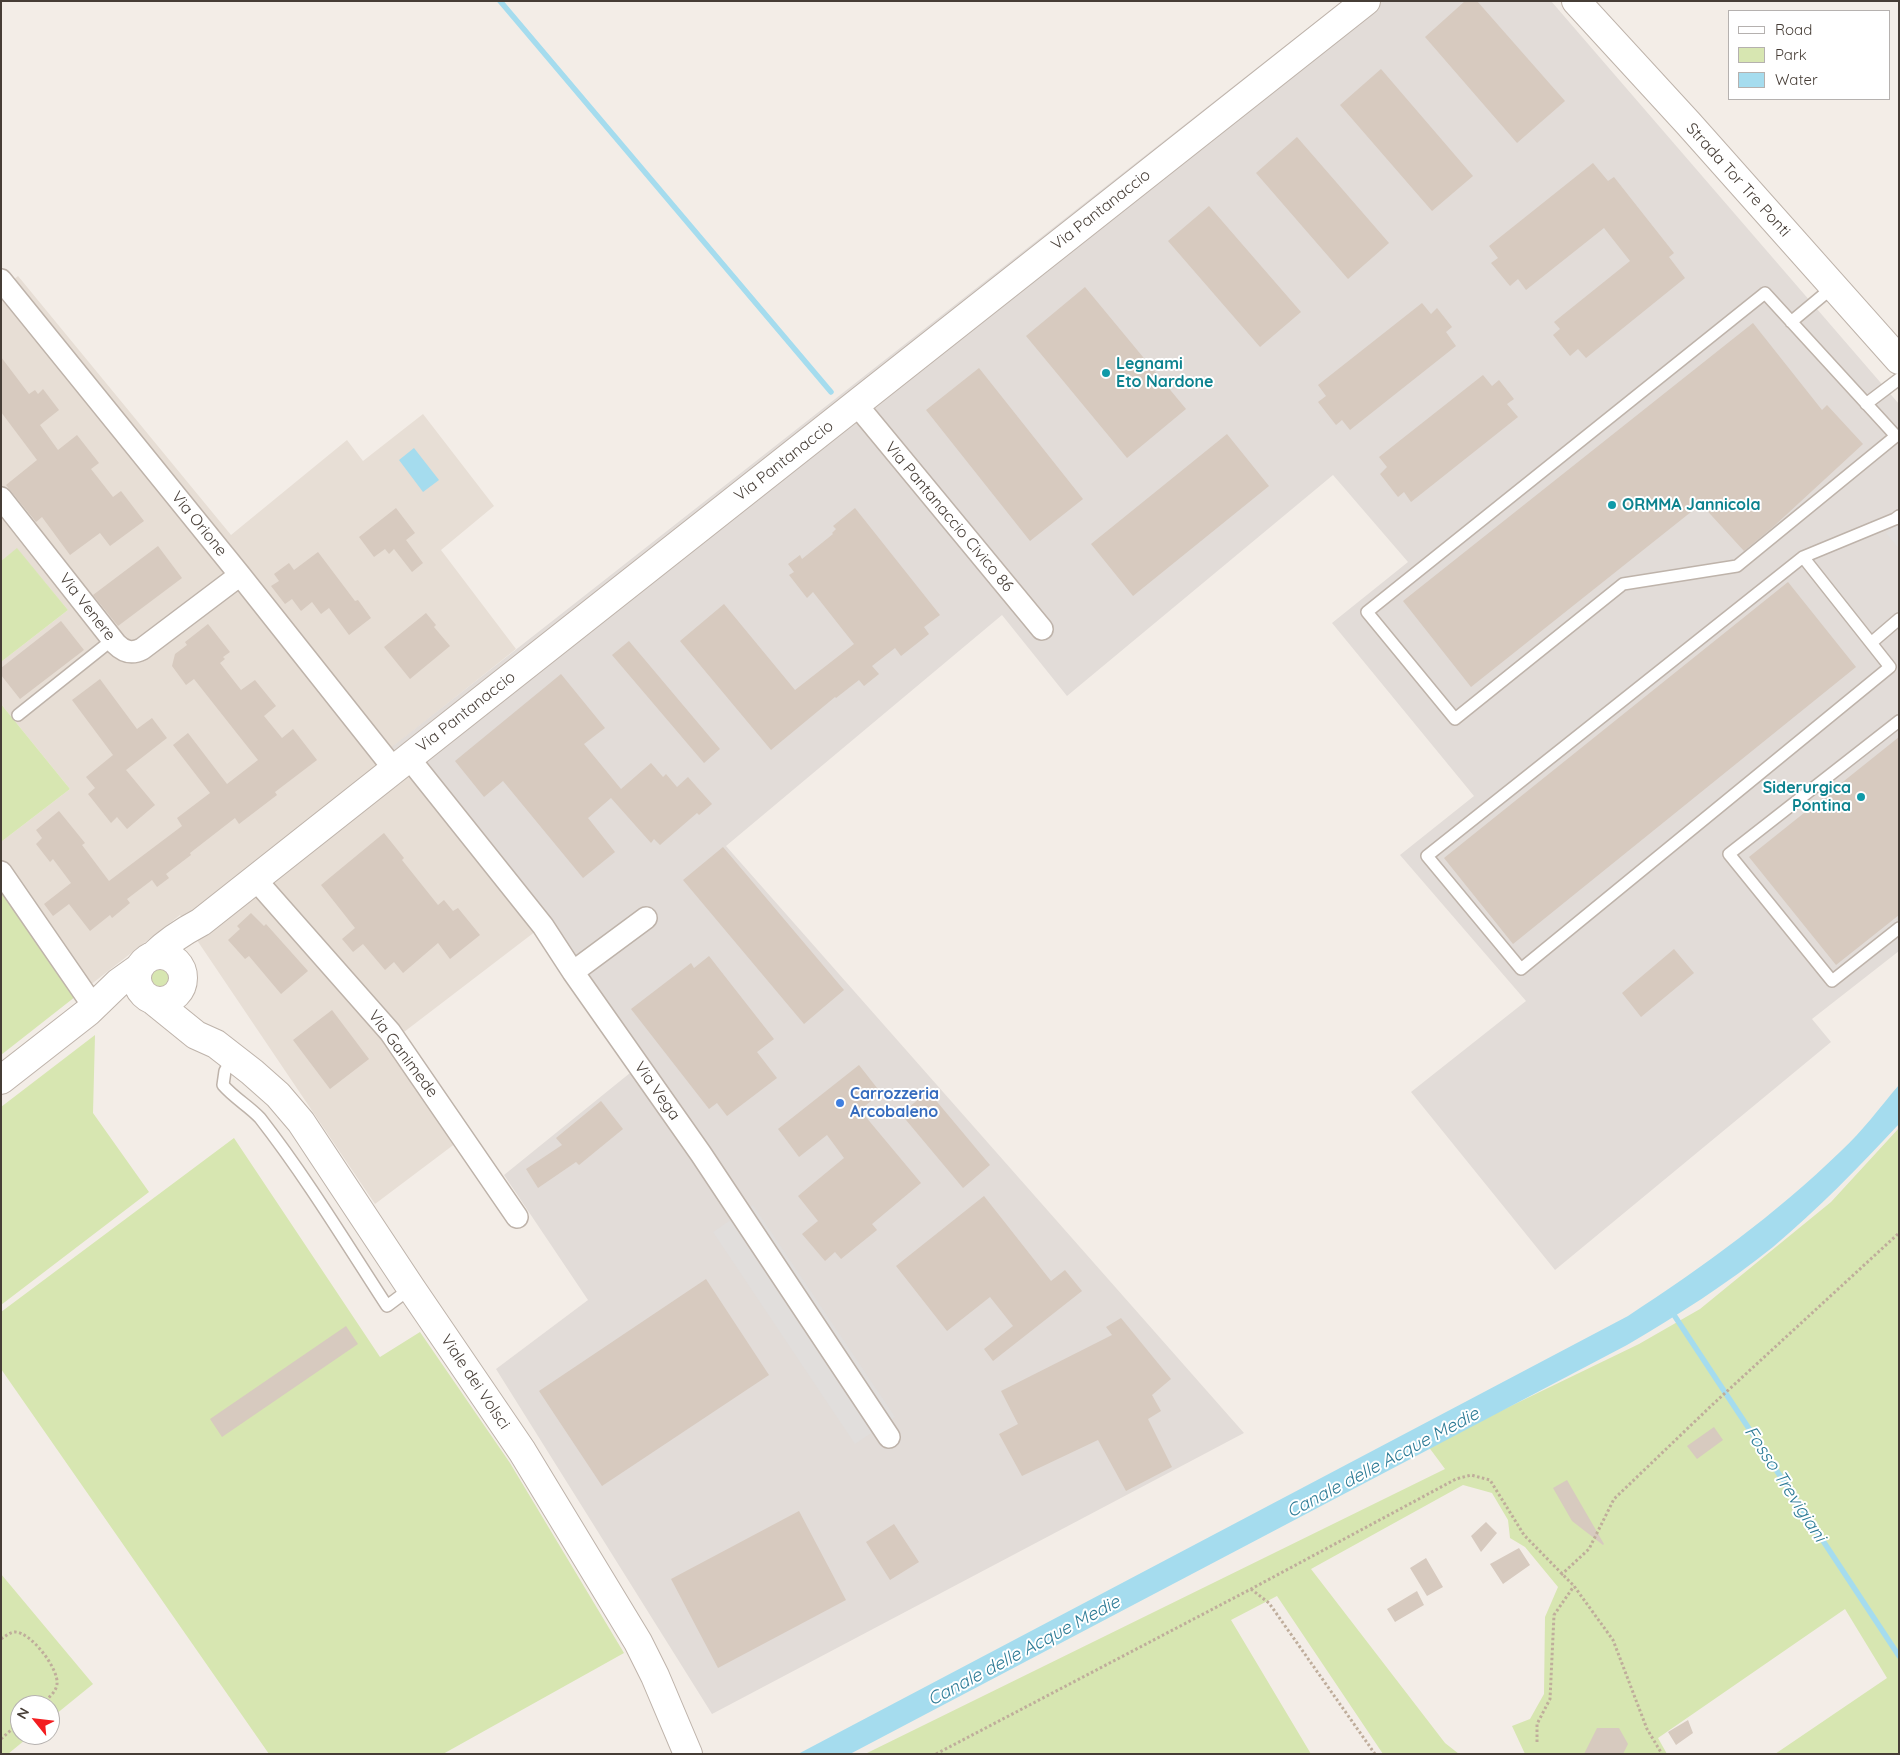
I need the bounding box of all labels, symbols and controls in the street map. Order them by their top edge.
legend [1728,10,1890,100]
text: Road [1775,20,1812,39]
text: Park [1775,45,1807,64]
text: Water [1775,70,1818,89]
street label: Strada Tor Tre Ponti [1682,119,1794,241]
street label: Via Pantanaccio [1048,165,1154,255]
place label: Legnami Eto Nardone [1116,354,1213,392]
marker: Legnami Eto Nardone [1100,367,1112,379]
street label: Via Pantanaccio [731,416,837,506]
street label: Via Pantanaccio Civico 86 [881,438,1017,596]
street label: Via Orione [167,488,231,560]
place label: ORMMA Jannicola [1622,495,1760,515]
marker: ORMMA Jannicola [1606,499,1618,511]
street label: Via Venere [55,569,119,645]
street label: Via Pantanaccio [413,667,519,757]
place label: Siderurgica Pontina [1763,778,1851,816]
marker: Siderurgica Pontina [1855,791,1867,803]
street label: Via Ganimede [364,1007,442,1101]
street label: Via Vega [630,1058,684,1124]
place label: Carrozzeria Arcobaleno [850,1084,939,1122]
marker: Carrozzeria Arcobaleno [834,1097,846,1109]
street label: Viale dei Volsci [436,1331,514,1433]
water label: Canale delle Acque Medie [1283,1403,1483,1523]
water label: Fosso Trevigiani [1740,1422,1830,1546]
water label: Canale delle Acque Medie [924,1591,1124,1711]
north arrow [10,1695,60,1745]
text: N [12,1704,33,1722]

